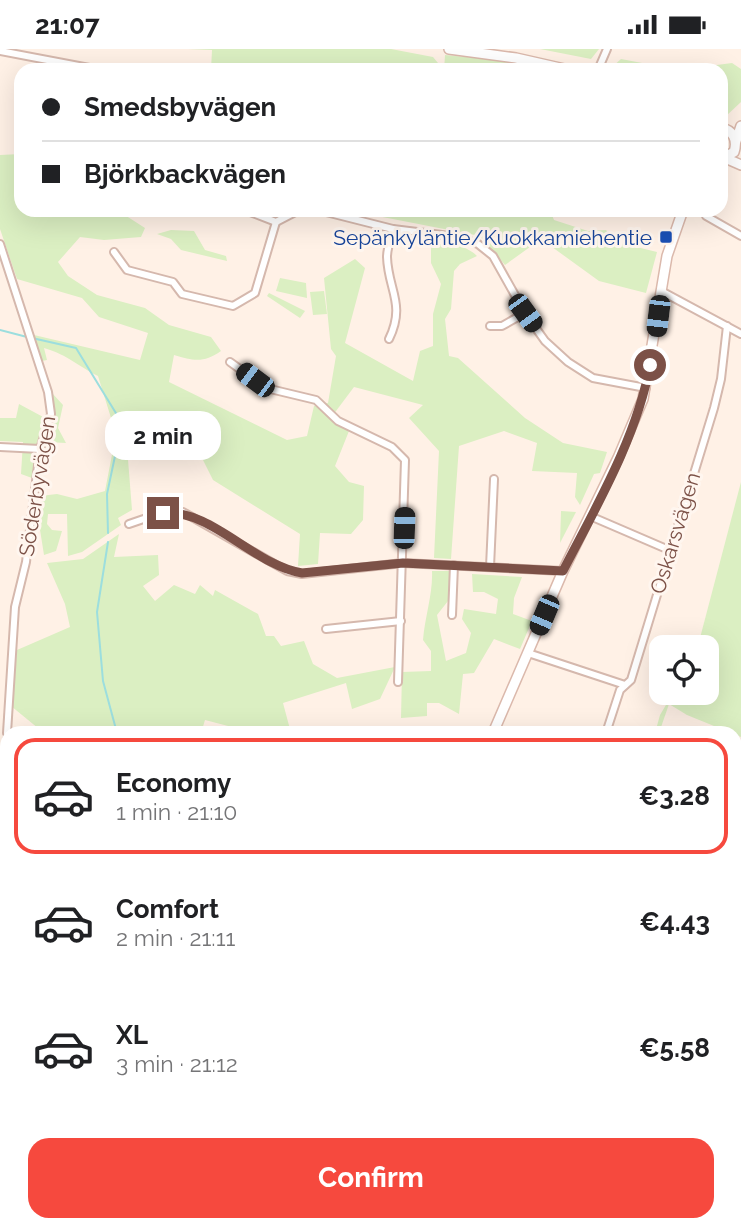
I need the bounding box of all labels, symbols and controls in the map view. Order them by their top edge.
text: 21:07 [35,10,99,40]
text: Smedsbyvägen [84,92,276,122]
text: Björkbackvägen [84,159,286,189]
place label: Sepänkyläntie/Kuokkamiehentie [333,225,652,250]
marker: Sepänkyläntie/Kuokkamiehentie [658,229,674,245]
car [505,290,546,336]
car [646,294,671,338]
route start [634,349,666,381]
car [232,359,279,401]
callout: 2 min [105,412,221,461]
street label: Söderbyvägen [14,414,60,558]
text: 2 min [133,422,193,449]
street label: Oskarsvägen [645,469,705,597]
route end [147,497,179,529]
car [393,507,416,549]
car [527,592,562,638]
map controls [649,635,719,705]
button: locate [649,635,719,705]
icon: car [32,765,95,828]
text: Economy [116,768,231,798]
text: €3.28 [639,781,710,811]
text: 1 min · 21:10 [116,798,237,825]
icon: car [32,891,95,954]
text: Comfort [116,894,219,924]
text: €4.43 [639,907,710,937]
text: 2 min · 21:11 [116,924,235,951]
icon: car [32,1017,95,1080]
text: XL [116,1020,148,1050]
text: €5.58 [639,1033,710,1063]
text: 3 min · 21:12 [116,1050,238,1077]
button: Confirm [28,1138,714,1218]

